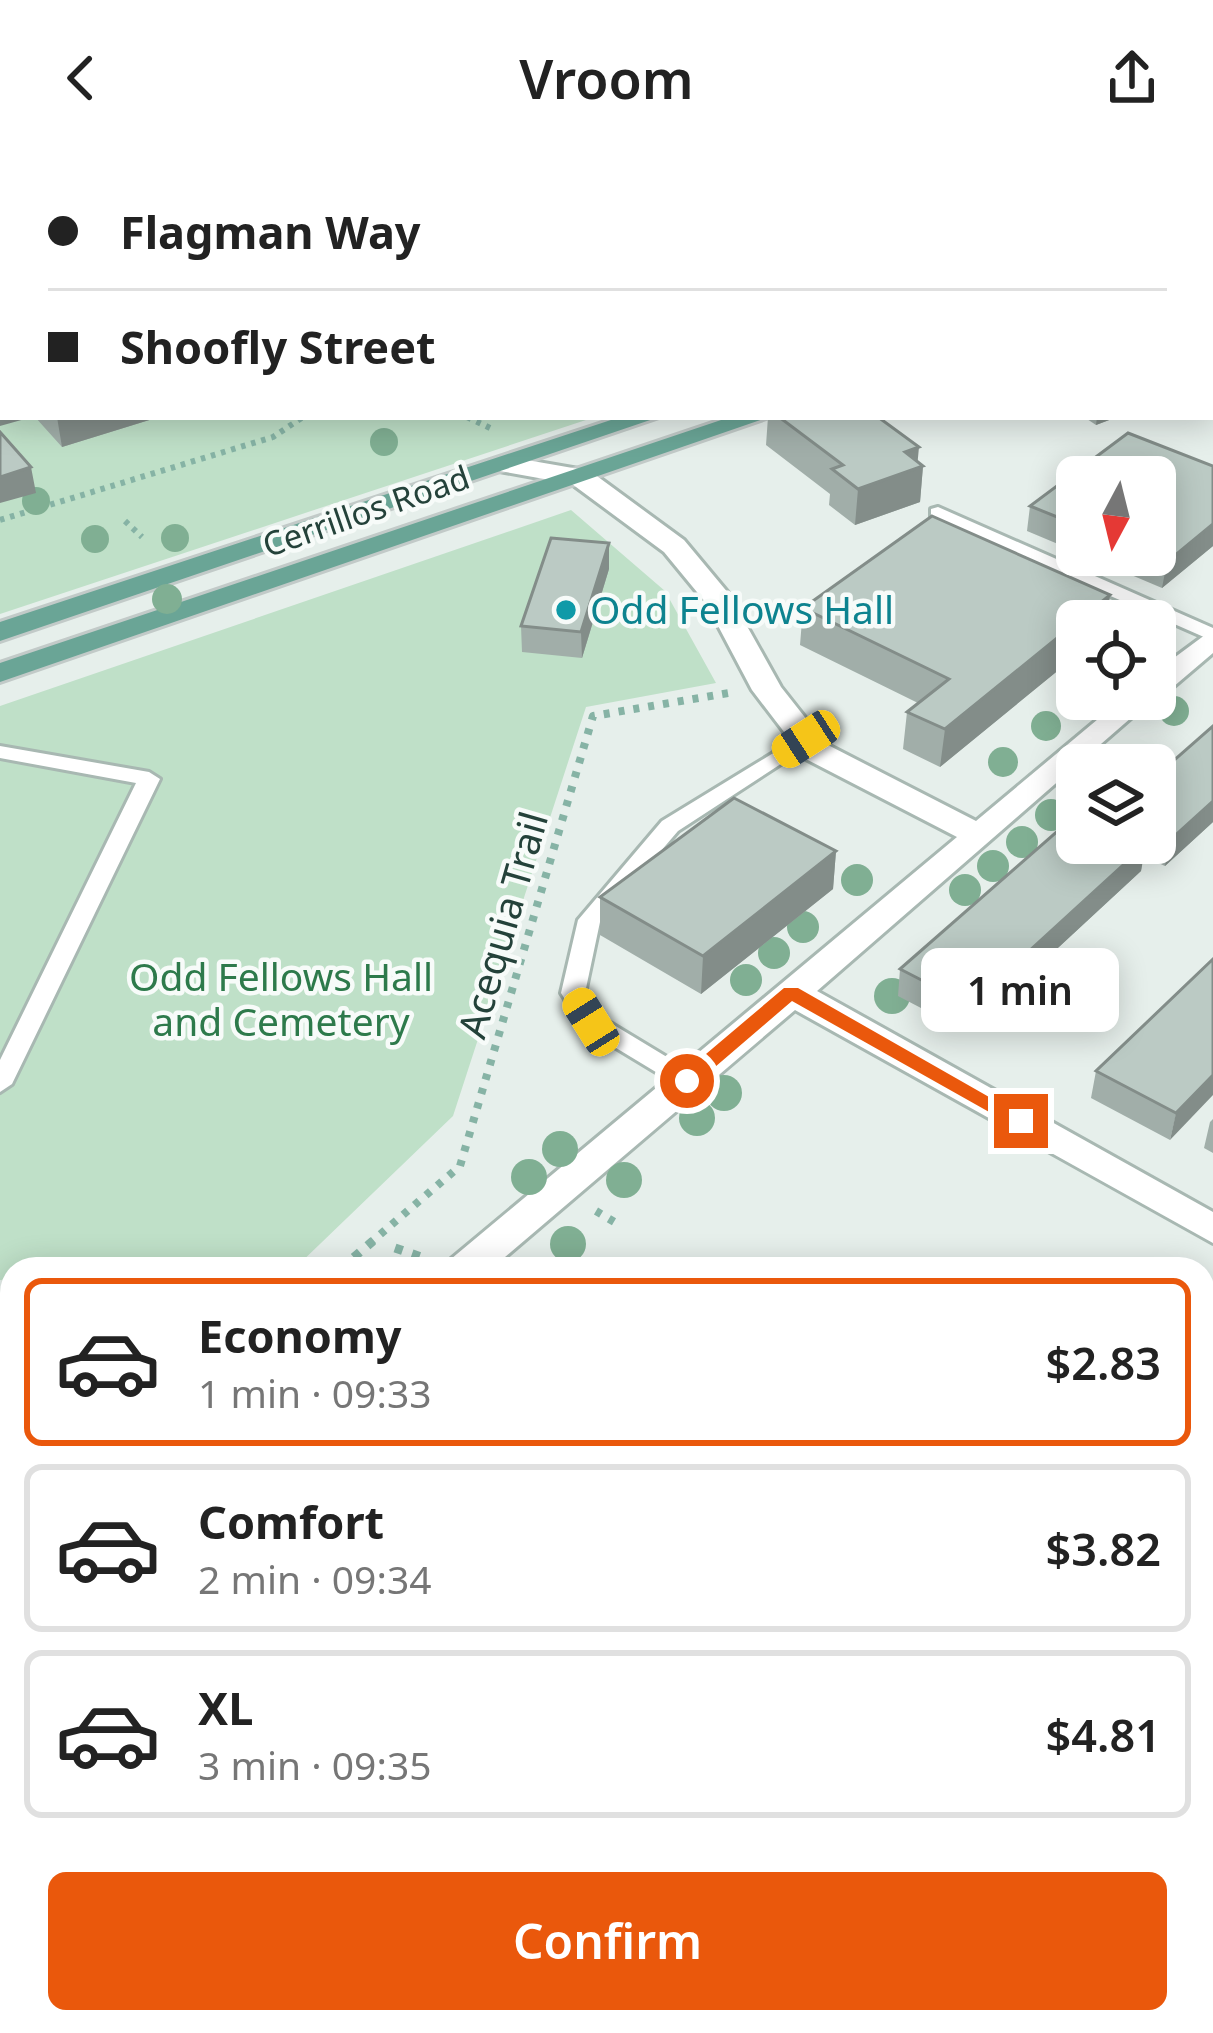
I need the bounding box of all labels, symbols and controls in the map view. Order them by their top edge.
text: Vroom [519,41,694,115]
icon: back [48,45,114,111]
icon: share [1099,45,1165,111]
text: Flagman Way [120,201,421,262]
text: Shoofly Street [120,316,436,377]
street label: Cerrillos Road [256,454,475,567]
north arrow [1056,456,1176,576]
map controls [1056,456,1176,864]
place label: Odd Fellows Hall [590,582,894,635]
marker: Odd Fellows Hall [553,597,579,623]
button: locate [1056,600,1176,720]
car [766,704,846,774]
button: layers [1056,744,1176,864]
street label: Acequia Trail [444,805,559,1044]
callout: 1 min [922,947,1120,1031]
park label: Odd Fellows Hall and Cemetery [129,949,433,1047]
text: 1 min [967,963,1073,1016]
car [557,982,625,1062]
route start [660,1054,714,1108]
route end [994,1094,1048,1148]
text: Economy [198,1305,402,1366]
icon: car [54,1308,162,1416]
text: $2.83 [1046,1332,1161,1393]
text: 1 min · 09:33 [198,1366,432,1419]
text: Comfort [198,1491,384,1552]
icon: car [54,1494,162,1602]
text: $3.82 [1046,1518,1161,1579]
text: 2 min · 09:34 [198,1552,432,1605]
text: XL [198,1677,253,1738]
icon: car [54,1680,162,1788]
text: $4.81 [1046,1704,1161,1765]
text: 3 min · 09:35 [198,1738,432,1791]
button: Confirm [48,1872,1167,2010]

